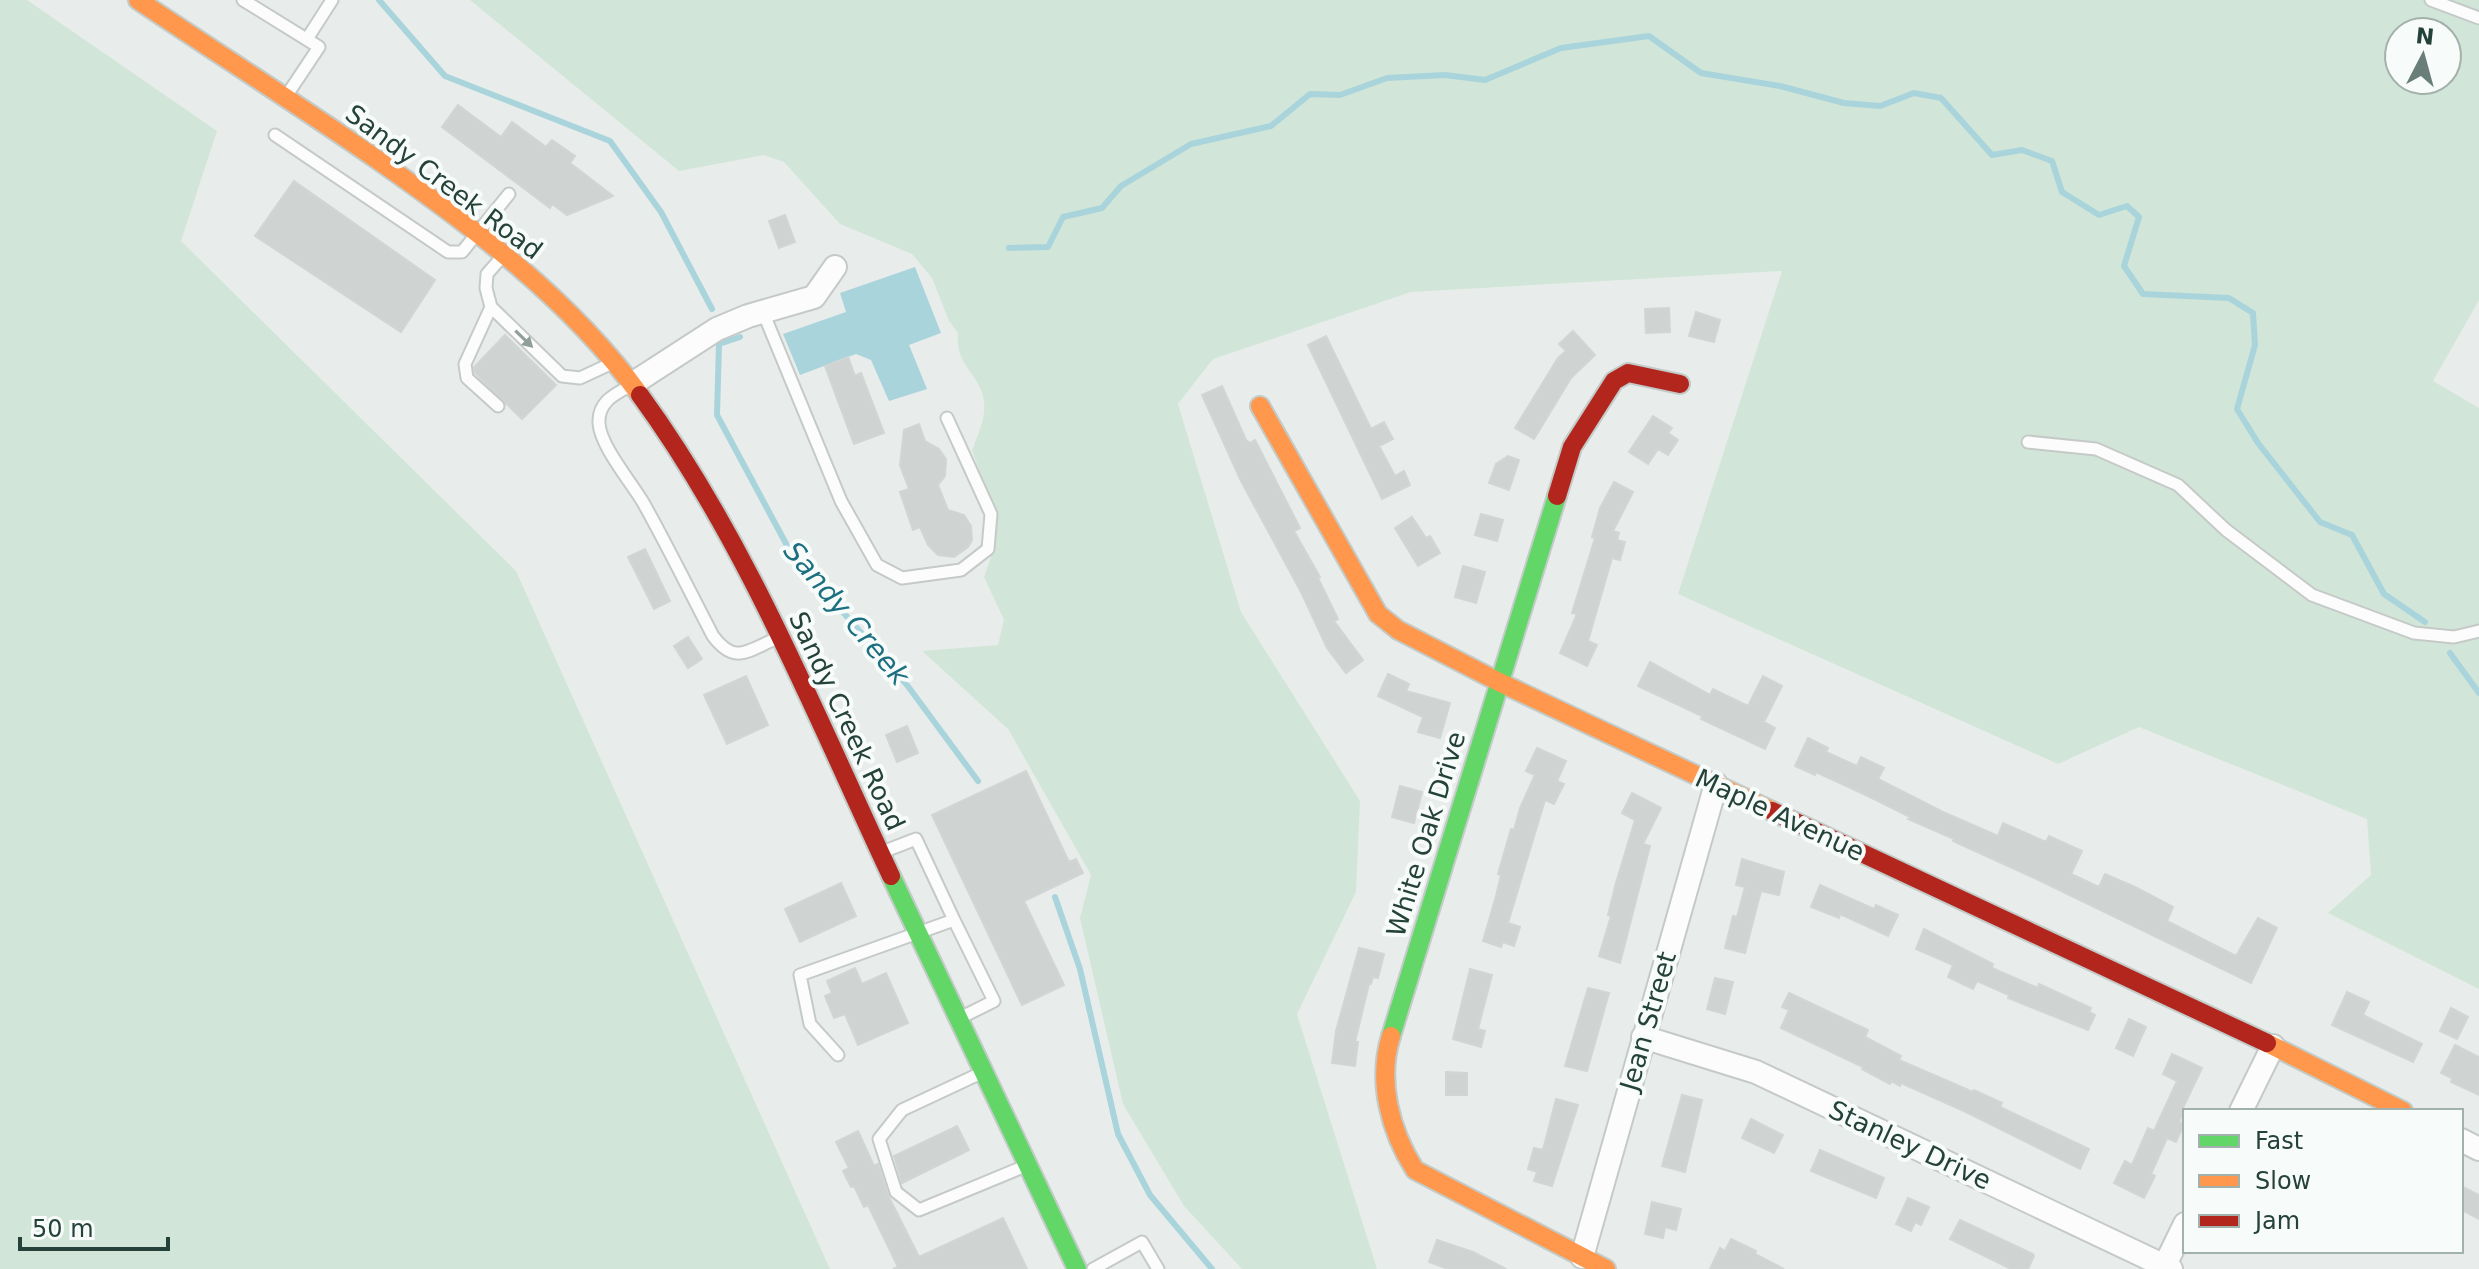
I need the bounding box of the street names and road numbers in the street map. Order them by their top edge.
street label: Sandy Creek Road [340,98,548,266]
street label: Sandy Creek Road [783,607,911,835]
street label: White Oak Drive [1381,728,1471,940]
street label: Maple Avenue [1691,763,1869,867]
street label: Jean Street [1613,948,1682,1096]
street label: Stanley Drive [1824,1094,1996,1196]

